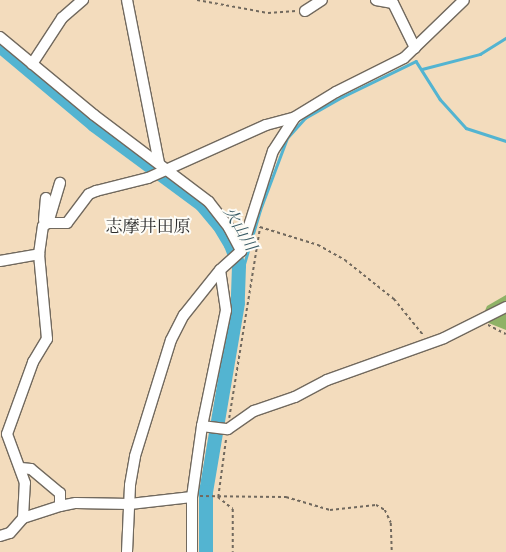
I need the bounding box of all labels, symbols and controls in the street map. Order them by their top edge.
water label: 火山川 [217,204,259,256]
district label: 志摩井田原 [106,219,190,239]

